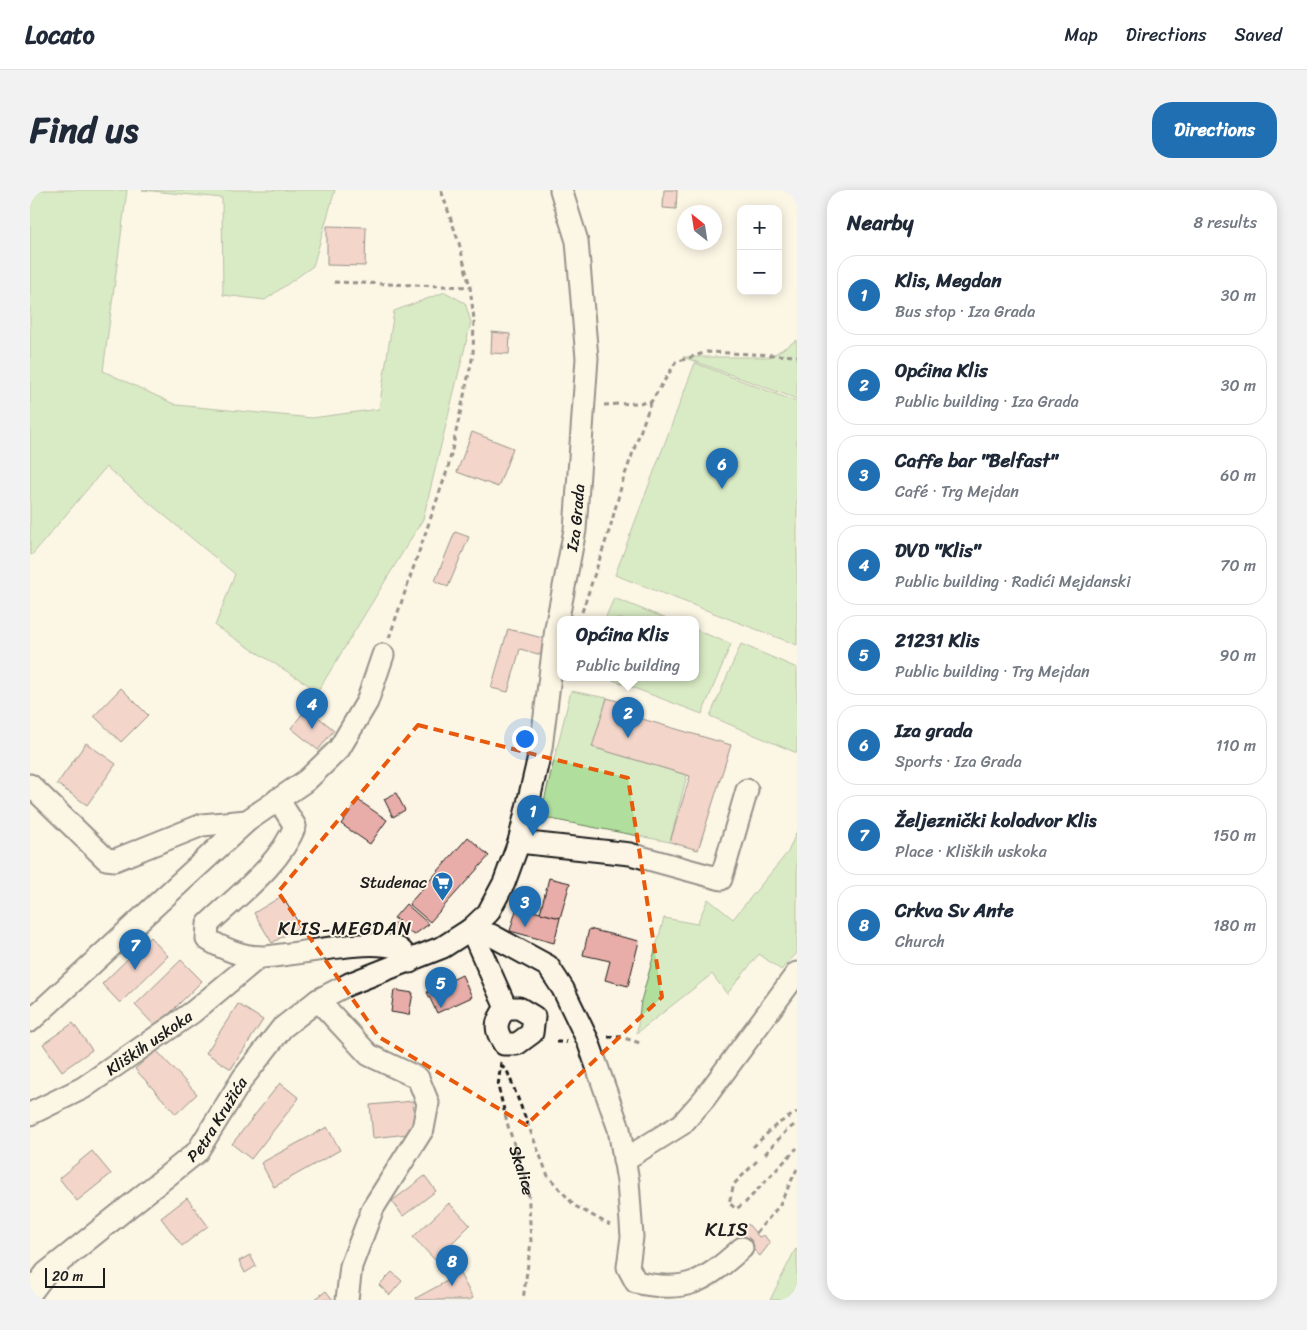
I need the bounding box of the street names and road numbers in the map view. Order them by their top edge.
street label: Iza Grada [557,483,593,555]
street label: Kliških uskoka [99,1002,200,1084]
street label: Petra Kružića [180,1070,256,1170]
street label: Skalice [500,1141,542,1196]

